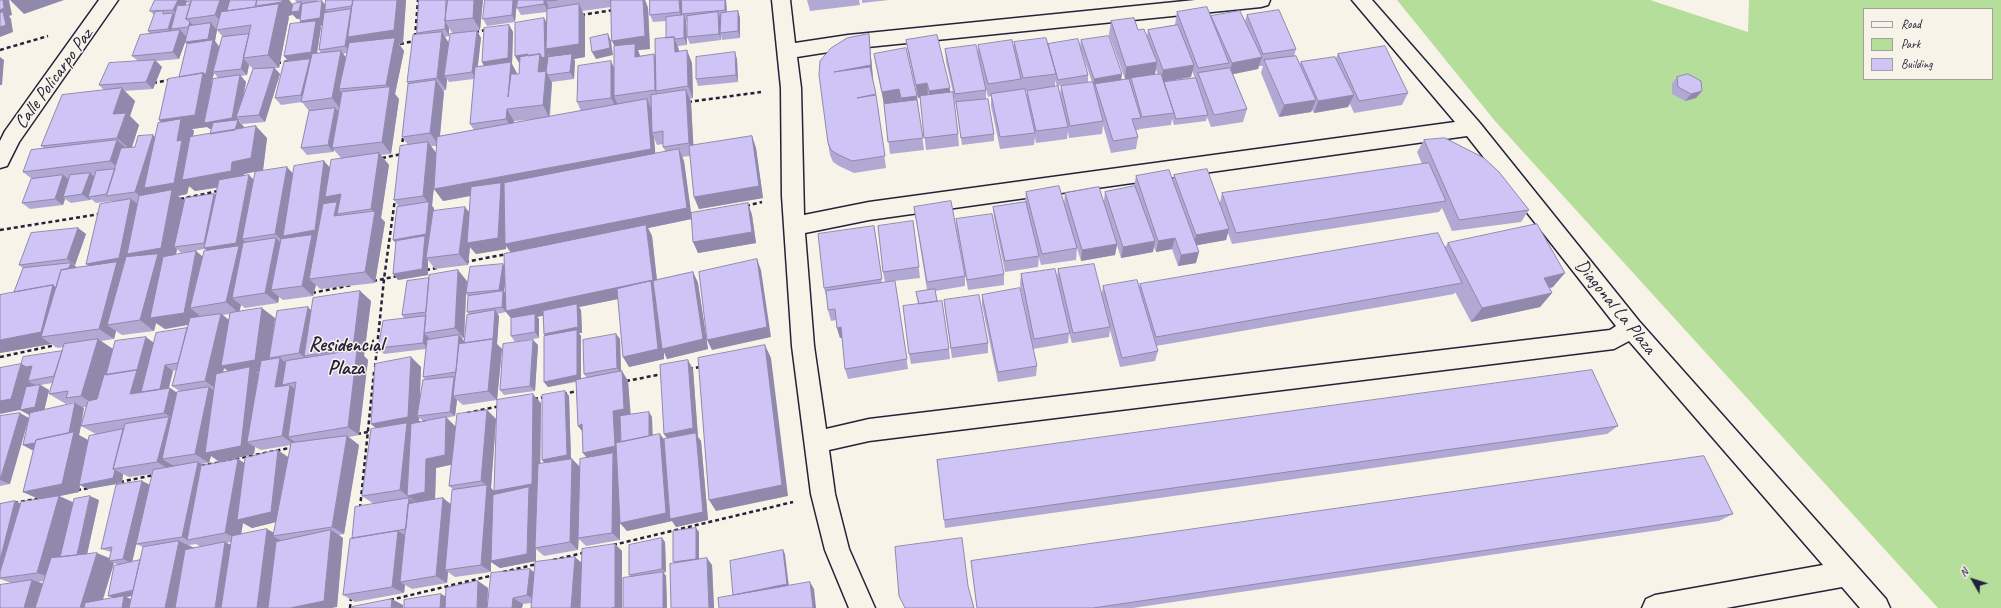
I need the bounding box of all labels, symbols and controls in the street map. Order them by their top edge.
legend [1863,8,1993,80]
text: Road [1901,16,1921,32]
street label: Calle Policarpo Paz [10,24,98,134]
text: Park [1901,36,1920,52]
text: Building [1901,56,1933,72]
street label: Diagonal La Plaza [1570,255,1660,359]
district label: Residencial Plaza [308,334,384,381]
north arrow [1953,560,1993,600]
text: N [1956,565,1971,580]

